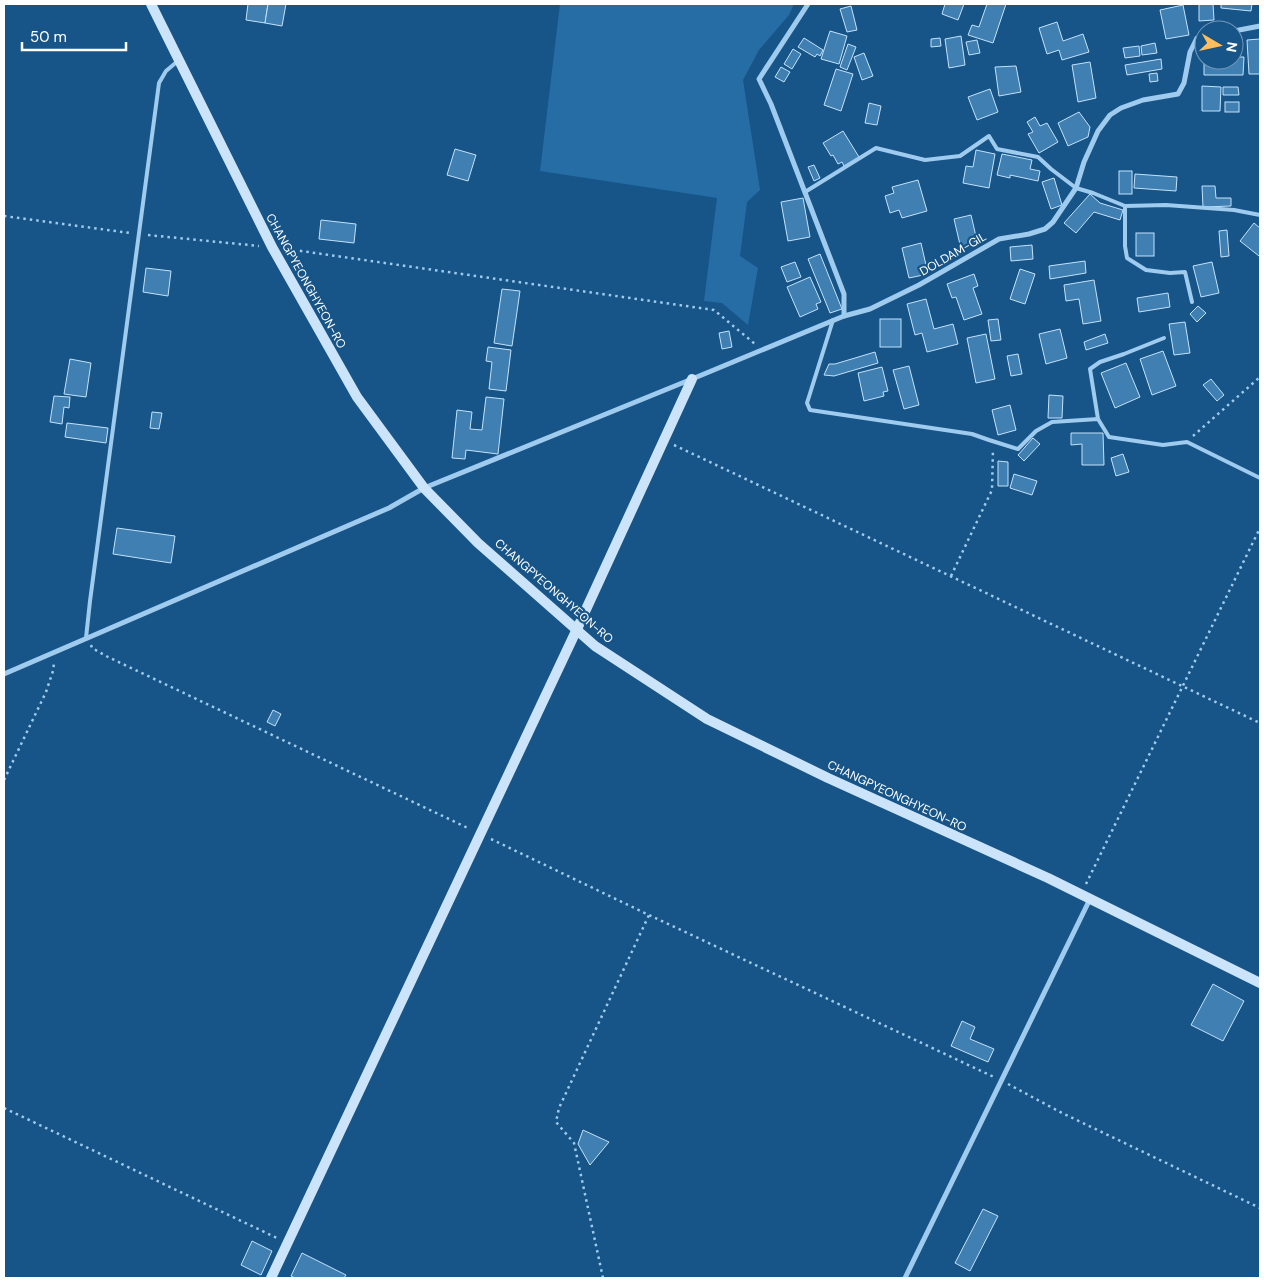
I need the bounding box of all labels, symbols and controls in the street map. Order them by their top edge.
scale bar [22,20,126,52]
north arrow [1194,20,1244,70]
text: 50 m [30,27,67,47]
text: N [1222,41,1242,53]
street label: CHANGPYEONGHYEON-RO [262,211,350,351]
street label: DOLDAM-GIL [917,228,989,280]
street label: CHANGPYEONGHYEON-RO [491,535,617,647]
street label: CHANGPYEONGHYEON-RO [825,757,969,835]

